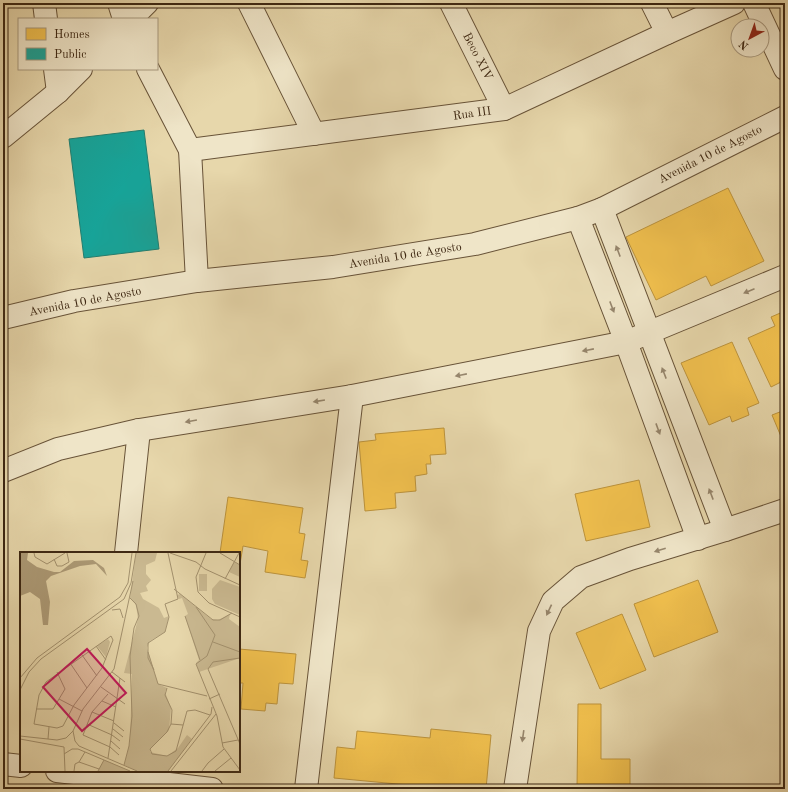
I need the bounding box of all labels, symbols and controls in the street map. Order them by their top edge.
legend [18,18,158,70]
north arrow [730,18,770,58]
text: Homes [54,29,90,41]
street label: Beco XIV [460,31,494,82]
text: N [737,37,751,51]
text: Public [54,49,86,61]
street label: Rua III [452,105,492,123]
street label: Avenida 10 de Agosto [657,124,764,186]
street label: Avenida 10 de Agosto [348,241,463,271]
one-way arrow [614,245,620,257]
street label: Avenida 10 de Agosto [28,285,143,319]
one-way arrow [744,288,755,294]
one-way arrow [610,301,616,313]
one-way arrow [582,347,594,353]
one-way arrow [661,366,667,378]
one-way arrow [454,372,467,378]
one-way arrow [313,398,325,404]
one-way arrow [185,418,197,424]
one-way arrow [655,423,661,435]
one-way arrow [708,488,714,500]
one-way arrow [654,547,666,553]
inset map [20,552,240,772]
one-way arrow [546,604,552,615]
one-way arrow [520,730,526,742]

